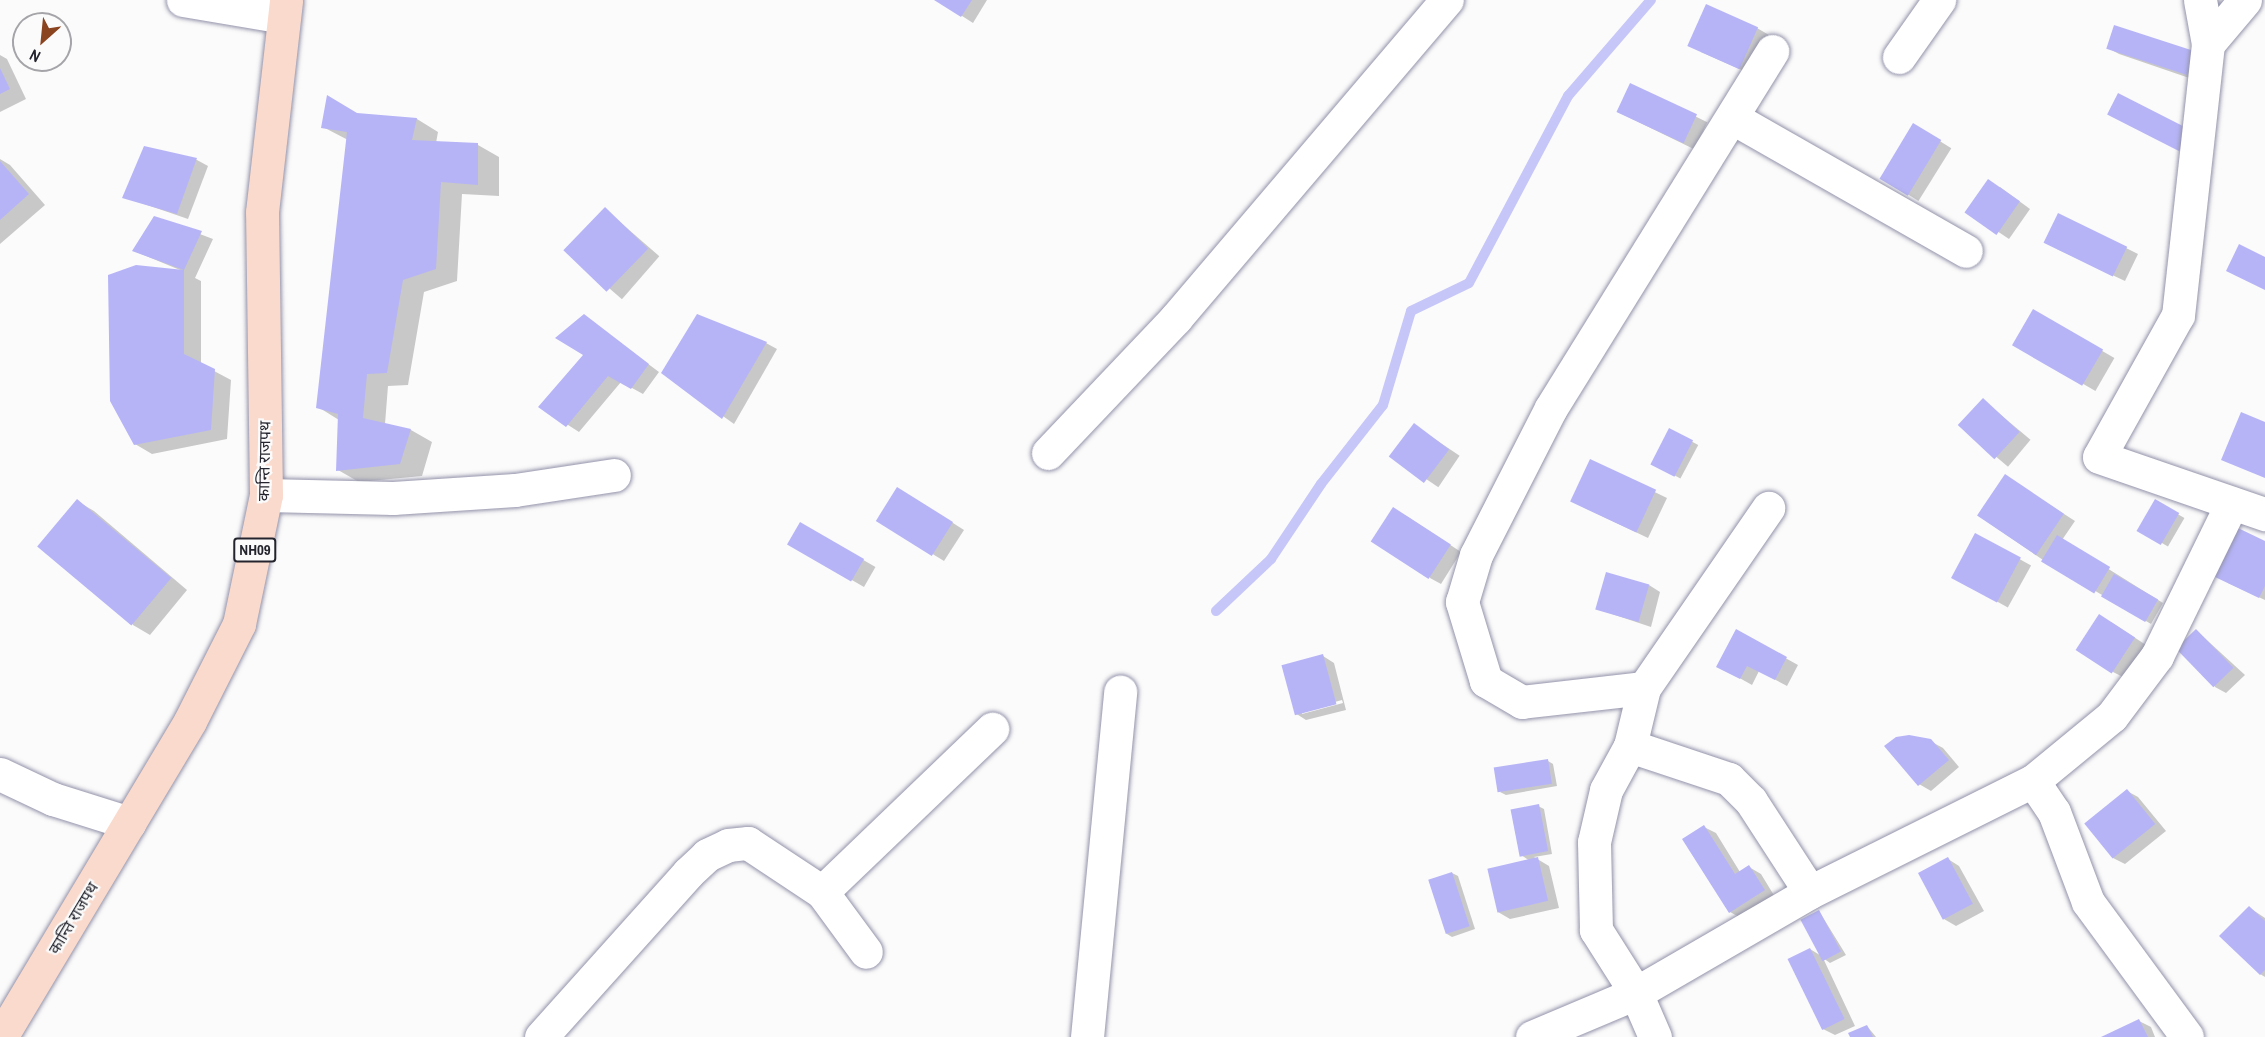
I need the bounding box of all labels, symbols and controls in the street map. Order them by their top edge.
north arrow [12,12,72,72]
text: N [26,44,44,68]
street label: कान्ति राजपथ [254,421,274,501]
road number: NH09 [232,538,278,562]
street label: कान्ति राजपथ [44,879,102,957]

